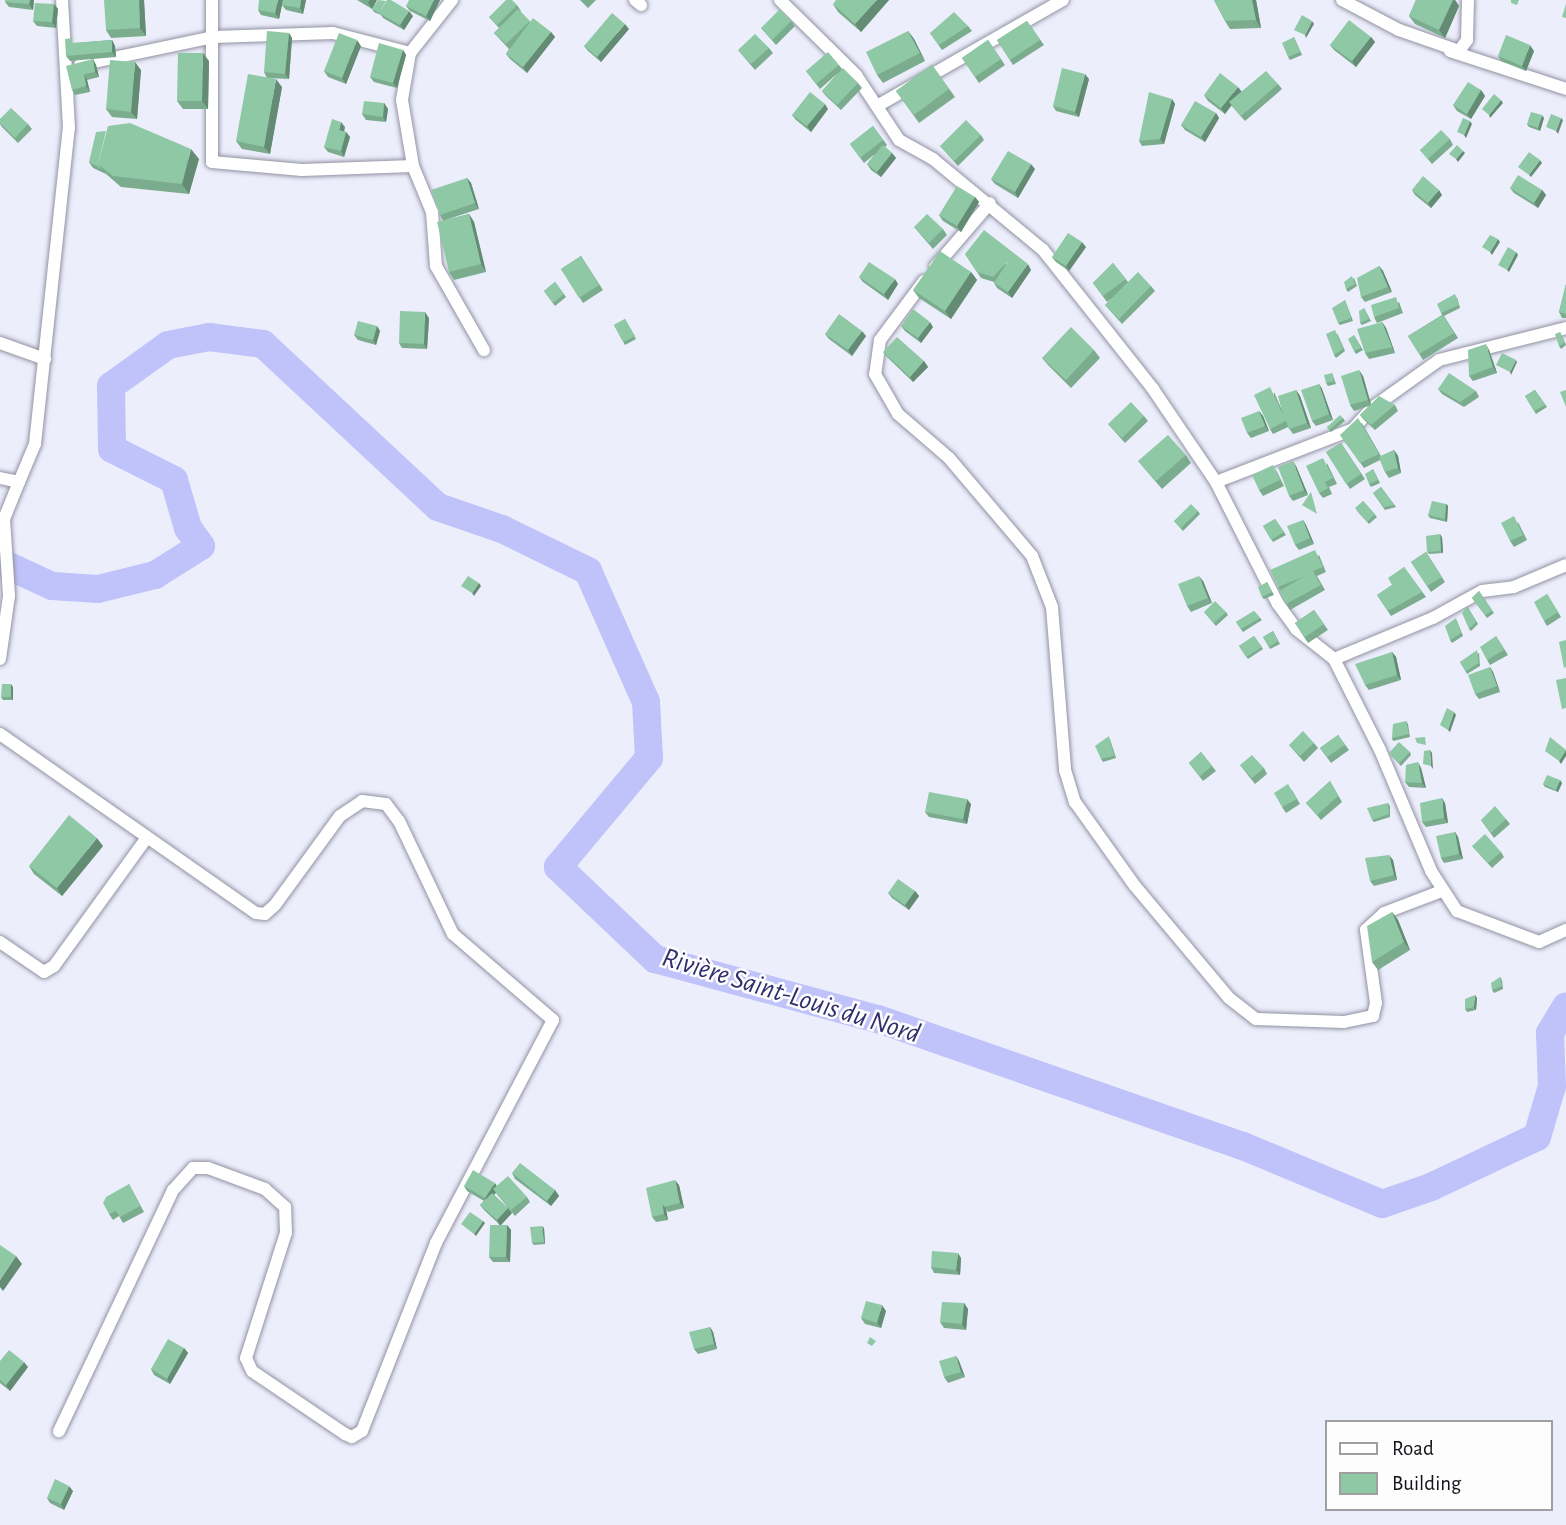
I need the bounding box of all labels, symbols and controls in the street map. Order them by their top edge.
water label: Rivière Saint-Louis du Nord [658,941,924,1051]
legend [1324,1420,1552,1511]
text: Road [1392,1438,1434,1459]
text: Building [1392,1473,1461,1494]

